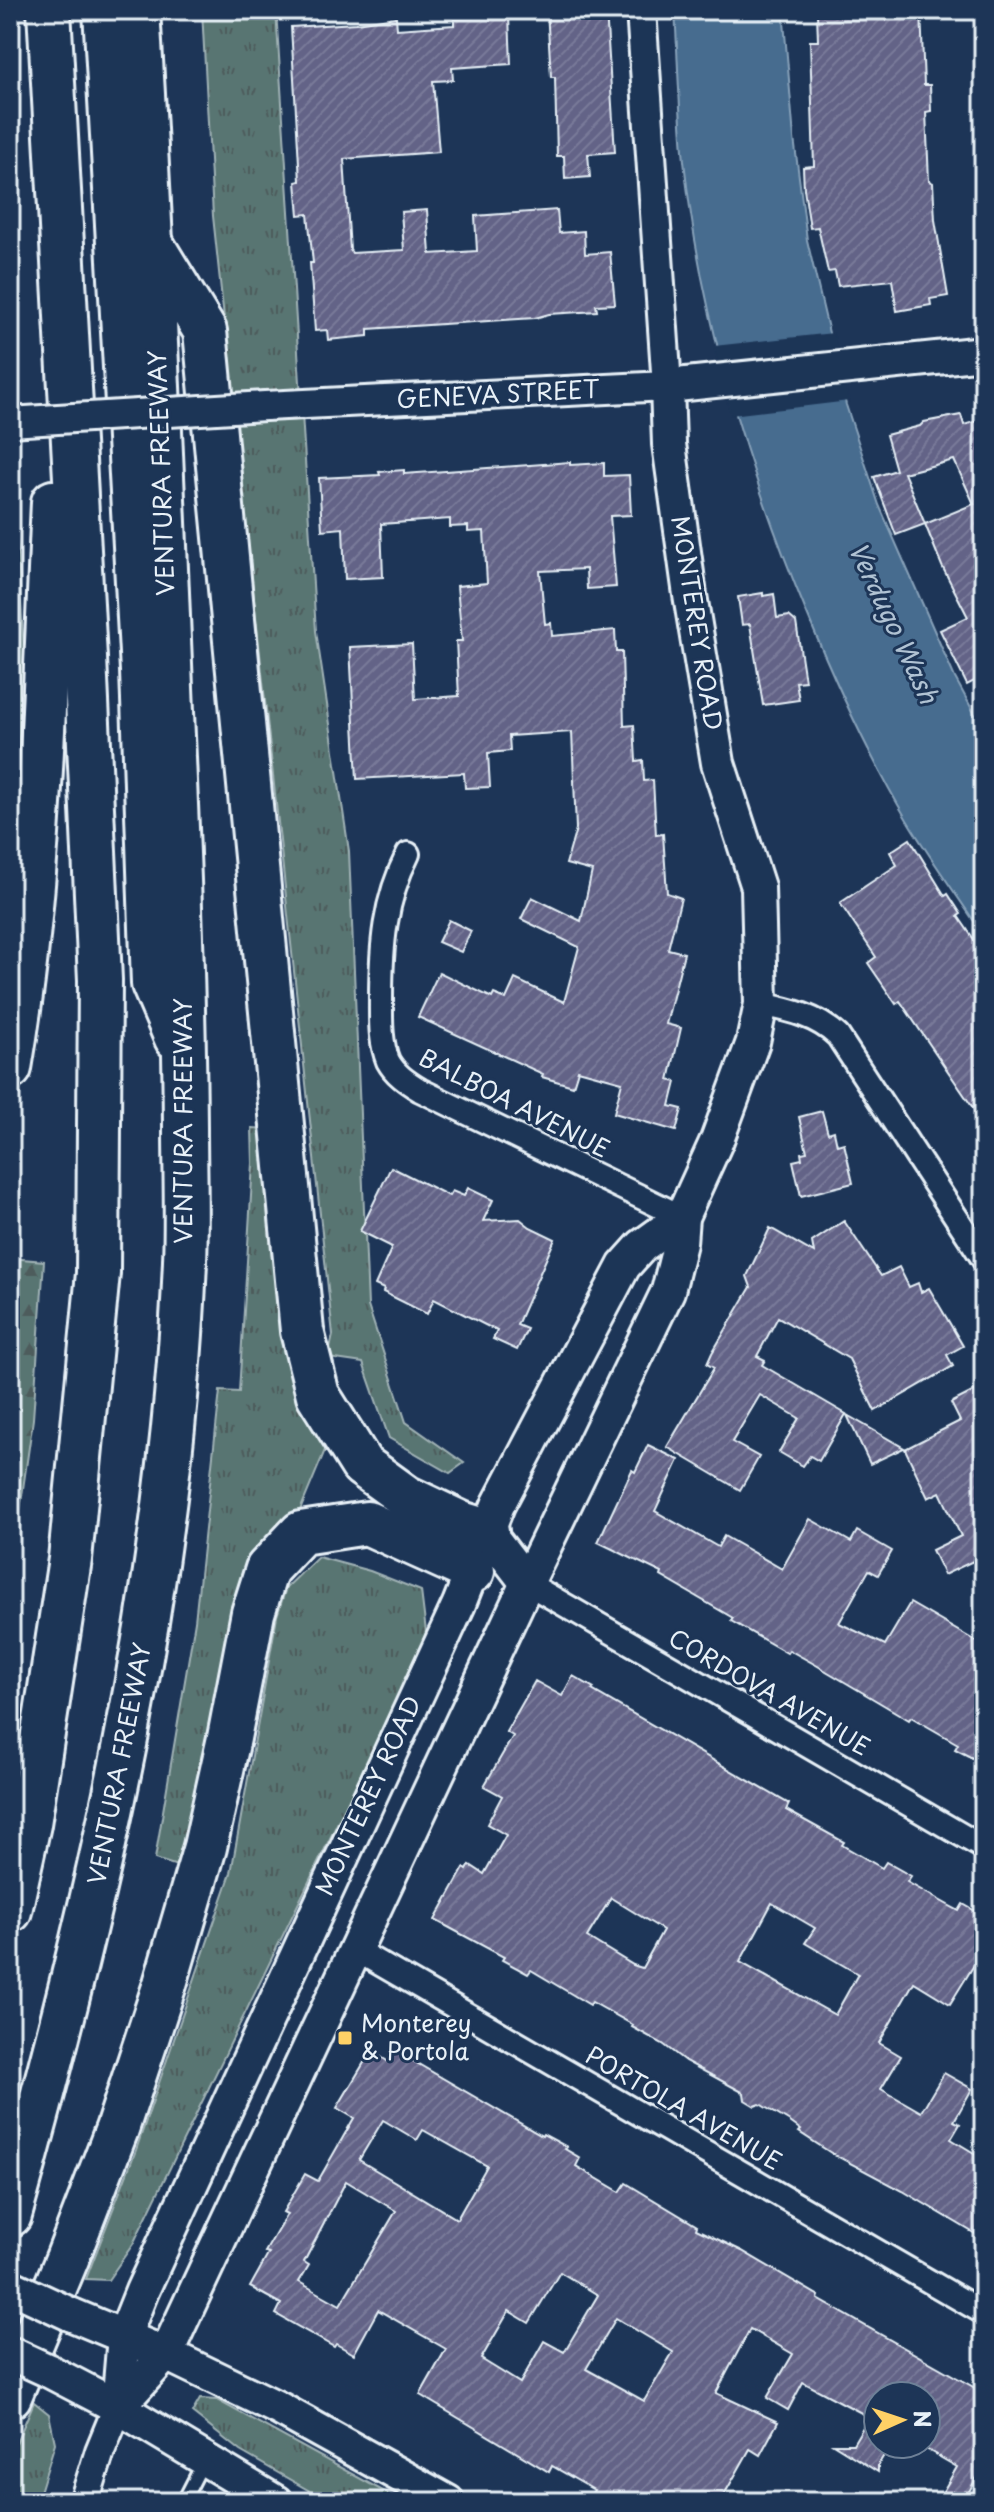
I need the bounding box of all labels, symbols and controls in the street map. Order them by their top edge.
street label: VENTURA FREEWAY [138,350,182,596]
street label: GENEVA STREET [395,370,601,416]
street label: MONTEREY ROAD [663,513,733,733]
water label: Verdugo Wash [840,535,949,710]
street label: VENTURA FREEWAY [164,998,200,1244]
street label: BALBOA AVENUE [413,1039,616,1166]
street label: CORDOVA AVENUE [663,1619,877,1764]
street label: VENTURA FREEWAY [77,1640,159,1888]
street label: MONTEREY ROAD [305,1689,429,1901]
place label: Monterey & Portola [361,2004,472,2068]
marker: Monterey & Portola [336,2029,354,2047]
street label: PORTOLA AVENUE [579,2036,789,2178]
north arrow [862,2380,942,2460]
text: N [907,2409,940,2428]

